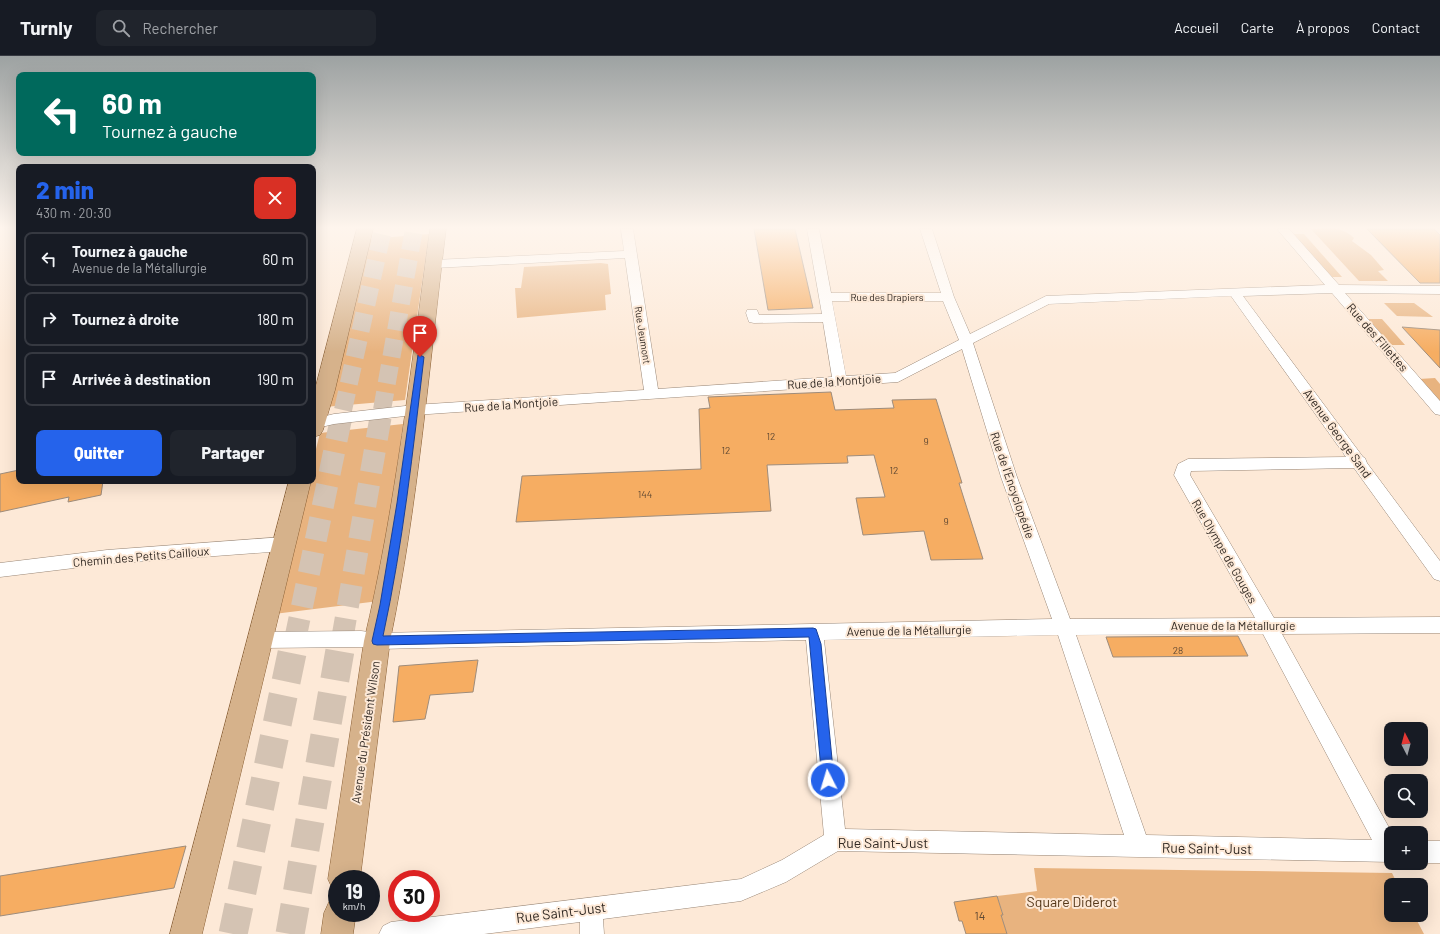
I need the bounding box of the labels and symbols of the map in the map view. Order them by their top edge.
street label: Rue des Drapiers [850,291,924,303]
street label: Rue des Fillettes [1345,300,1412,374]
street label: Rue Jeumont [633,305,654,365]
pin [403,316,437,357]
street label: Rue de la Montjoie [787,371,881,391]
street label: Avenue George Sand [1301,386,1375,480]
street label: Rue de la Montjoie [464,394,558,414]
house number: 12 [767,430,775,442]
street label: Rue de l'Encyclopédie [988,430,1038,540]
house number: 9 [923,435,929,447]
house number: 12 [722,444,730,456]
house number: 12 [890,464,898,476]
house number: 144 [638,488,652,500]
street label: Rue Olympe de Gouges [1190,497,1261,606]
house number: 9 [943,515,949,527]
street label: Chemin des Petits Cailloux [72,543,210,569]
street label: Avenue de la Métallurgie [1171,618,1295,632]
street label: Avenue de la Métallurgie [847,622,971,638]
house number: 28 [1173,644,1183,656]
street label: Avenue du Président Wilson [348,660,382,804]
north arrow [1384,722,1428,766]
position arrow [807,759,849,801]
street label: Rue Saint-Just [838,834,928,851]
street label: Rue Saint-Just [1162,839,1252,857]
speed limit sign: 30 [388,870,440,922]
park label: Square Diderot [1027,893,1117,910]
street label: Rue Saint-Just [515,898,607,926]
house number: 14 [975,908,985,922]

